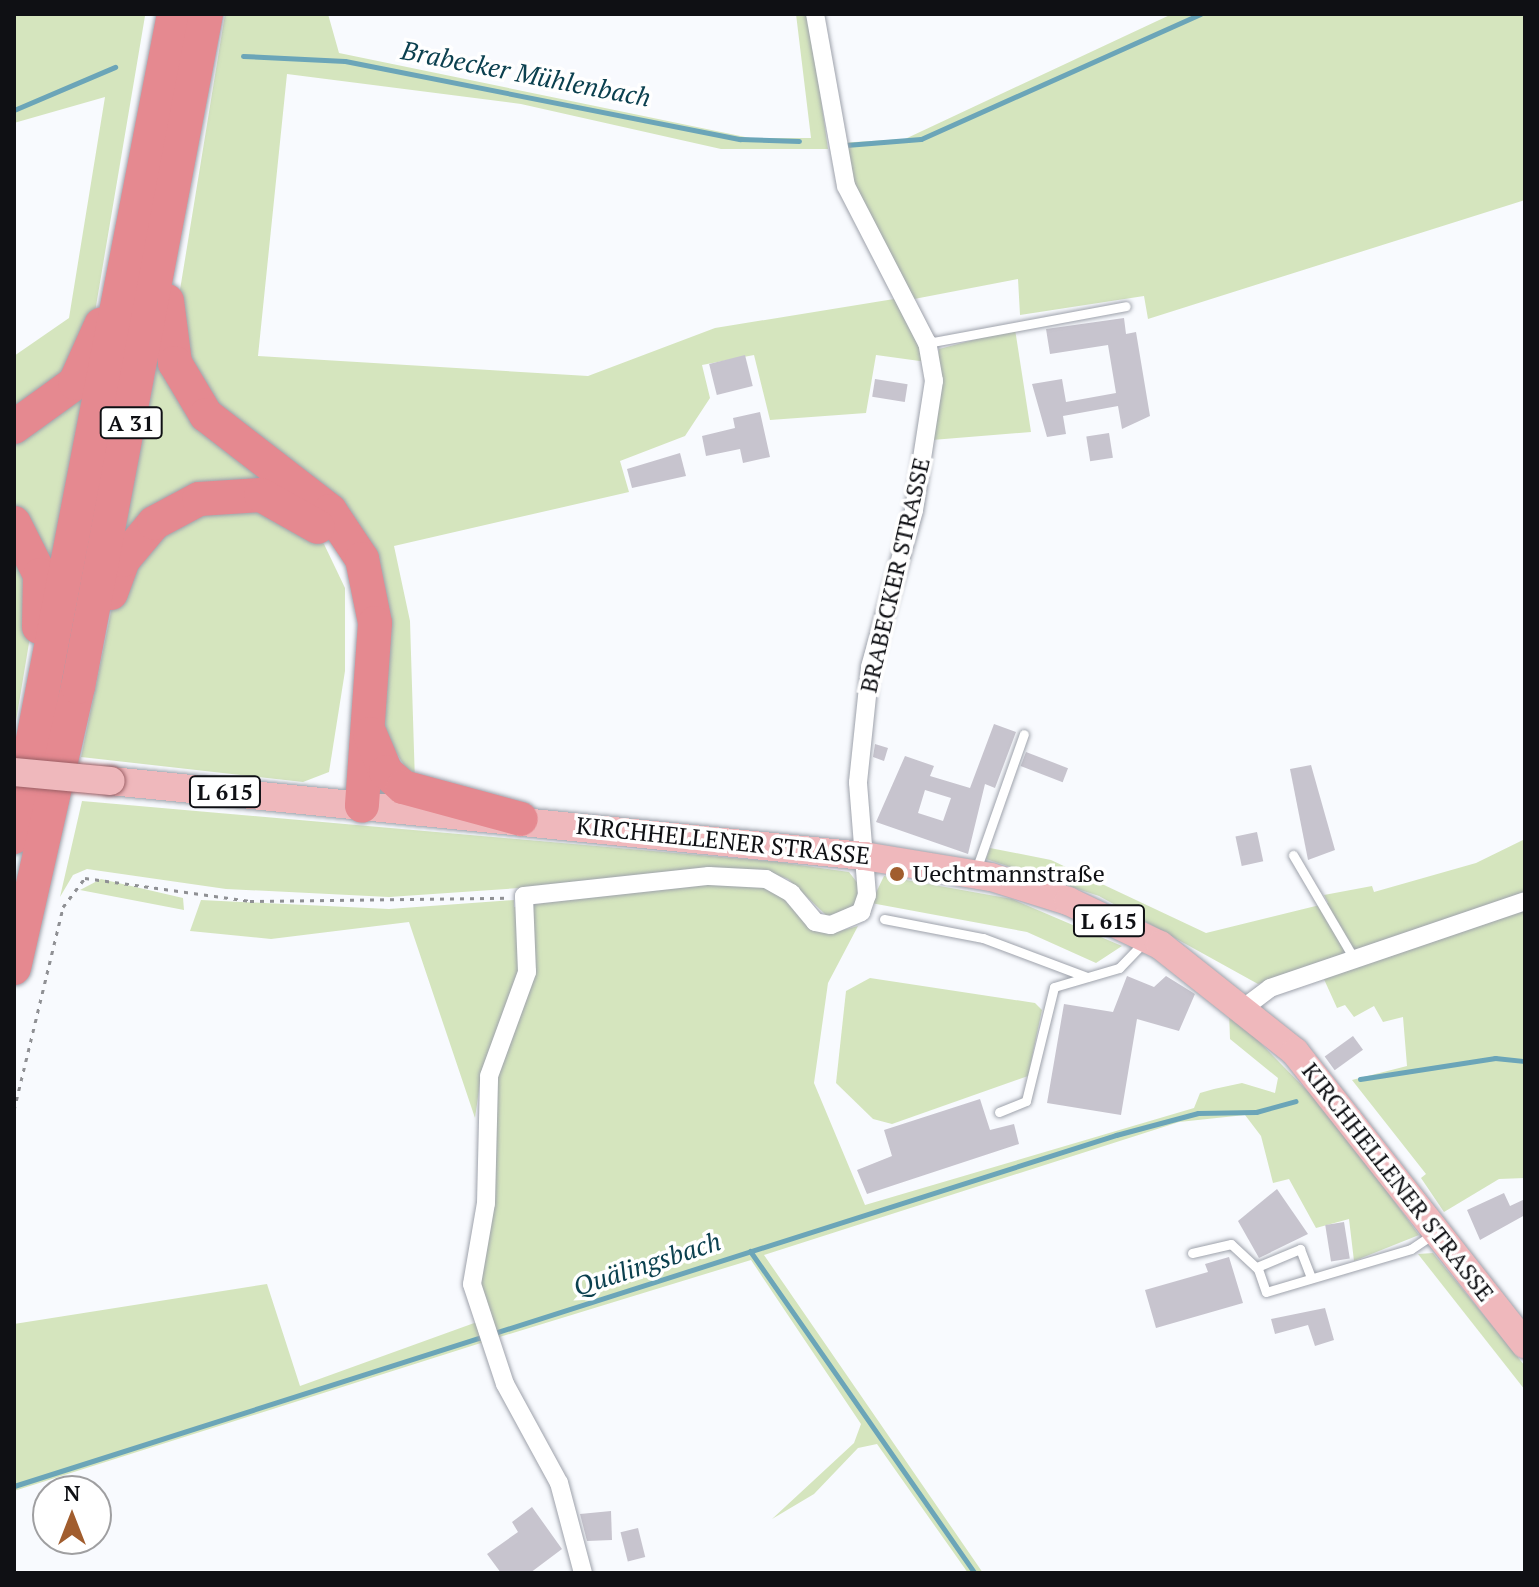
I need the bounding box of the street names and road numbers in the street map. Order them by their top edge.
road number: A 31 [99,405,163,441]
street label: BRABECKER STRASSE [854,455,936,695]
road number: L 615 [187,774,263,810]
street label: KIRCHHELLENER STRASSE [575,811,871,871]
road number: L 615 [1071,903,1147,939]
street label: KIRCHHELLENER STRASSE [1296,1057,1500,1307]

